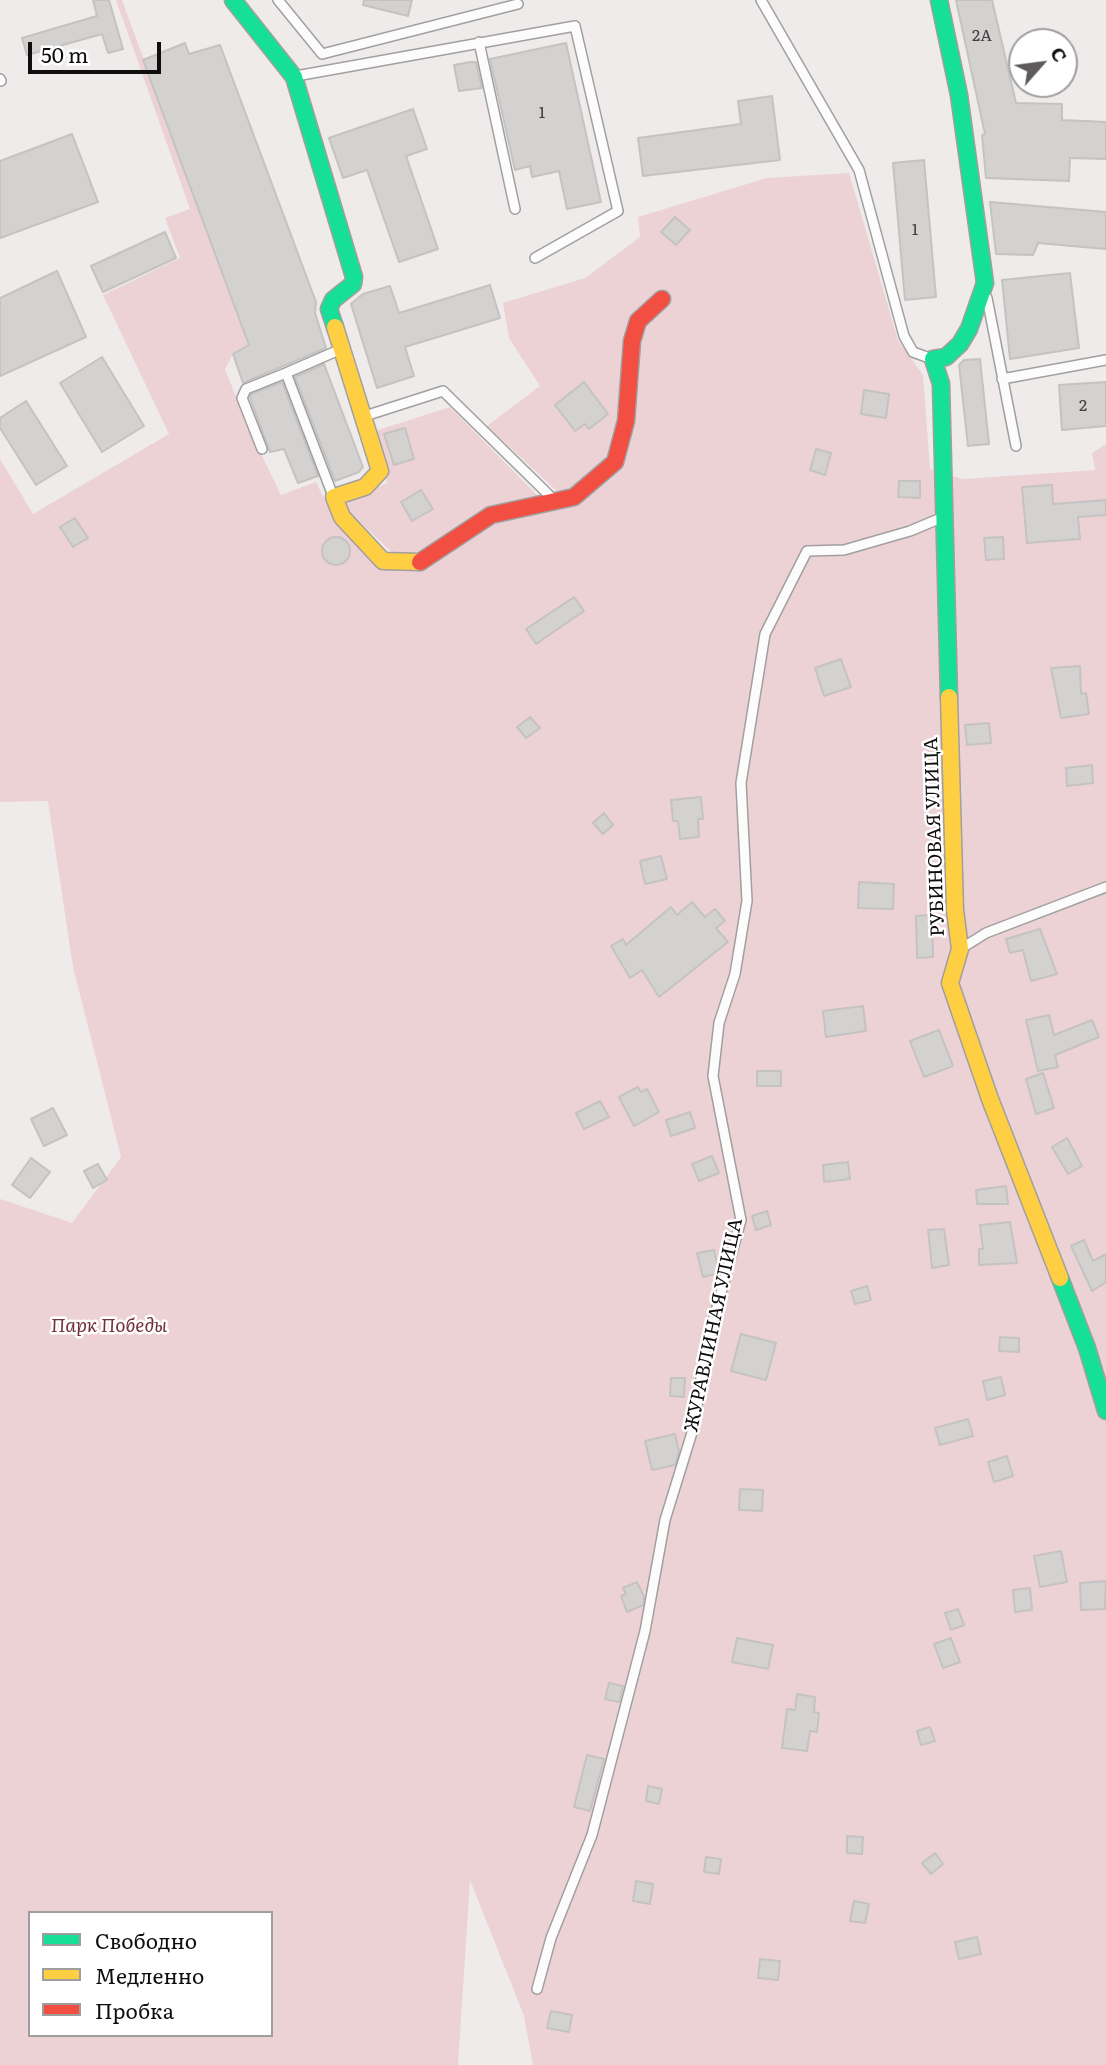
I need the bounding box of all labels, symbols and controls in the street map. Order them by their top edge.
house number: 2А [972,26,992,46]
scale bar [32,28,164,72]
north arrow [1008,28,1078,98]
text: 50 m [41,38,88,69]
text: С [1044,42,1075,67]
house number: 1 [539,103,545,123]
house number: 1 [912,220,918,240]
house number: 2 [1079,396,1087,416]
street label: РУБИНОВАЯ УЛИЦА [920,737,950,937]
street label: ЖУРАВЛИНАЯ УЛИЦА [680,1216,748,1434]
park label: Парк Победы [51,1315,167,1337]
legend [28,1911,273,2037]
text: Свободно [95,1924,197,1955]
text: Медленно [95,1959,204,1990]
text: Пробка [95,1994,174,2025]

